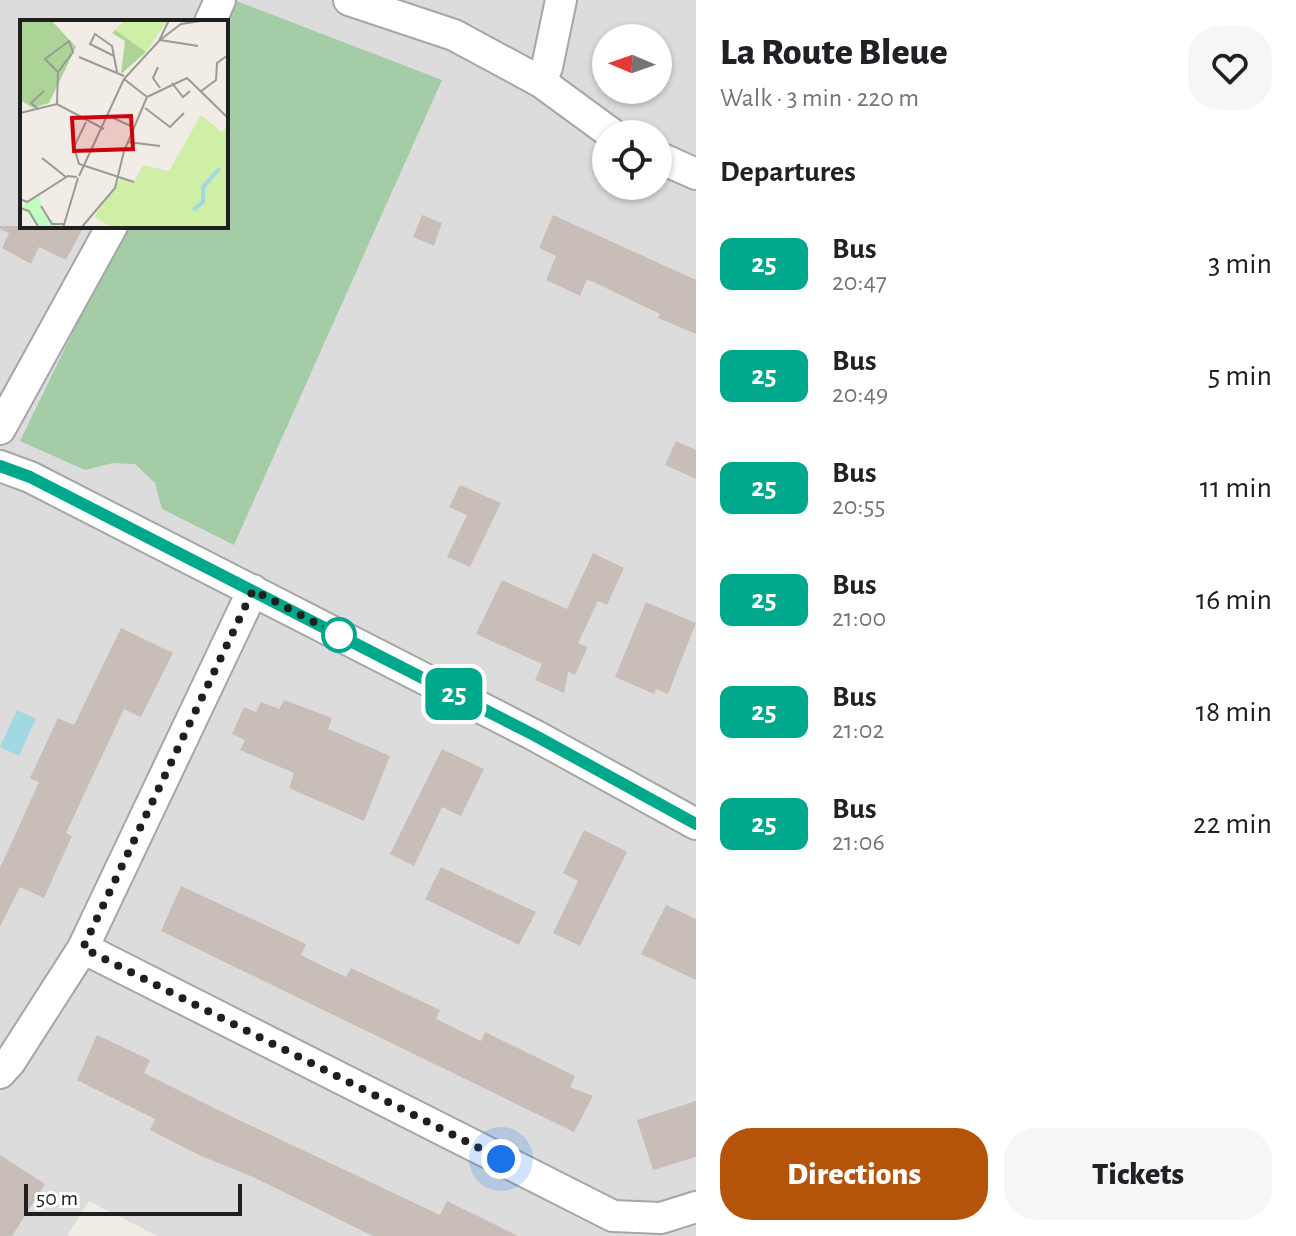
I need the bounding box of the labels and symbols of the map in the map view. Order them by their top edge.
inset map [20,20,228,228]
north arrow [592,24,672,104]
unlabelled marker [322,618,356,652]
line badge: 25 [418,668,490,720]
your location [481,1139,521,1179]
scale bar [24,1180,242,1216]

